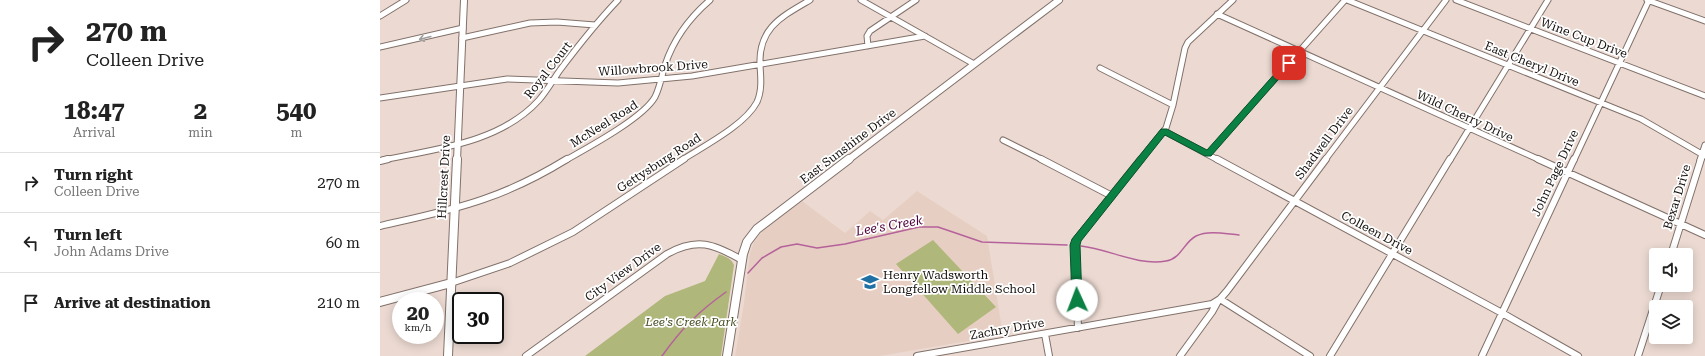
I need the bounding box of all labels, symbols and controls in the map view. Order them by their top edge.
text: 270 m [86,15,167,48]
street label: Wine Cup Drive [1539,15,1630,61]
icon: right [20,16,72,68]
one-way arrow [419,34,432,42]
street label: Royal Court [521,38,575,101]
street label: East Cheryl Drive [1483,39,1582,90]
pin [1272,46,1306,80]
text: Colleen Drive [86,49,204,70]
icon: arrive [1278,52,1300,74]
street label: Willowbrook Drive [598,57,709,79]
street label: Wild Cherry Drive [1414,87,1516,145]
text: 18:47 [64,97,125,125]
text: 2 [194,97,207,125]
text: 540 [276,97,317,125]
street label: McNeel Road [568,98,641,150]
street label: Shadwell Drive [1292,104,1356,182]
street label: East Sunshine Drive [797,105,899,187]
text: Arrival [73,125,115,140]
text: min [188,125,213,140]
text: m [290,125,302,140]
street label: John Page Drive [1529,127,1581,218]
street label: Gettysburg Road [614,130,704,195]
street label: Hillcrest Drive [435,134,453,219]
street label: Bexar Drive [1660,162,1694,231]
text: Turn right [54,166,133,184]
icon: right [20,172,42,194]
text: 270 m [317,174,360,192]
text: Colleen Drive [54,184,139,199]
street label: Colleen Drive [1339,208,1415,258]
water label: Lee's Creek [854,212,925,239]
text: Turn left [54,226,122,244]
icon: left [20,232,42,254]
text: 60 m [326,234,360,252]
street label: City View Drive [582,240,664,304]
text: John Adams Drive [54,244,169,259]
map controls [1649,248,1693,344]
button: sound [1649,248,1693,292]
place label: Henry Wadsworth Longfellow Middle School [883,268,1036,296]
school or university icon: Henry Wadsworth Longfellow Middle School [860,272,880,292]
position arrow [1056,279,1098,321]
icon: arrive [20,292,42,314]
speed limit sign: 30 [452,292,504,344]
text: Arrive at destination [54,294,210,312]
text: 210 m [317,294,360,312]
button: layers [1649,300,1693,344]
text: 20 [407,301,429,325]
park label: Lee's Creek Park [644,315,737,329]
street label: Zachry Drive [969,316,1046,342]
text: km/h [405,322,431,333]

